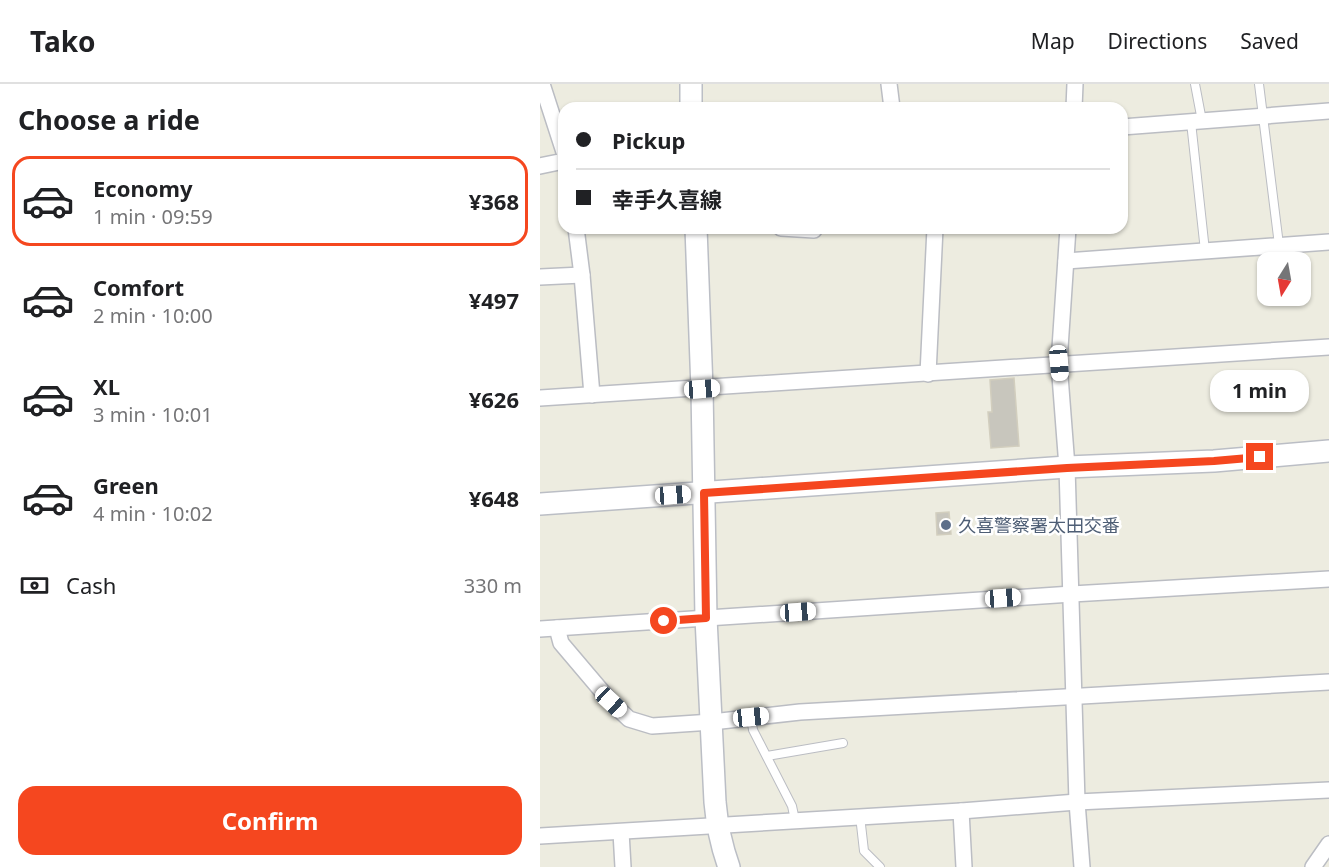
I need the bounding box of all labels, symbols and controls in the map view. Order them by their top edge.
text: Tako [30,22,96,60]
text: Map [1031,27,1075,55]
text: Directions [1108,27,1207,55]
text: Saved [1240,27,1299,55]
text: Choose a ride [18,101,200,138]
text: Pickup [612,125,685,155]
text: Economy [93,173,192,203]
icon: car [21,174,75,228]
text: 幸手久喜線 [612,184,722,214]
text: ¥368 [469,186,519,216]
text: 1 min · 09:59 [93,203,213,230]
north arrow [1257,252,1311,306]
map controls [1257,252,1311,306]
text: Comfort [93,272,184,302]
icon: car [21,273,75,327]
text: ¥497 [469,285,519,315]
text: 2 min · 10:00 [93,302,213,329]
car [1048,344,1070,382]
callout: 1 min [1210,370,1310,412]
text: XL [93,371,120,401]
icon: car [21,372,75,426]
text: 1 min [1232,377,1287,404]
car [683,379,721,399]
text: ¥626 [469,384,519,414]
text: 3 min · 10:01 [93,401,213,428]
route end [1246,443,1273,470]
text: Green [93,470,159,500]
icon: car [21,471,75,525]
text: ¥648 [469,483,519,513]
car [654,485,692,505]
text: 4 min · 10:02 [93,500,213,527]
place label: 久喜警察署太田交番 [958,513,1120,537]
marker: 久喜警察署太田交番 [939,518,953,532]
icon: cash [18,569,51,602]
text: Cash [66,570,116,600]
text: 330 m [464,572,522,599]
car [984,588,1022,608]
car [779,602,817,622]
route start [650,607,677,634]
car [592,683,630,721]
car [732,706,770,728]
button: Confirm [18,786,522,855]

